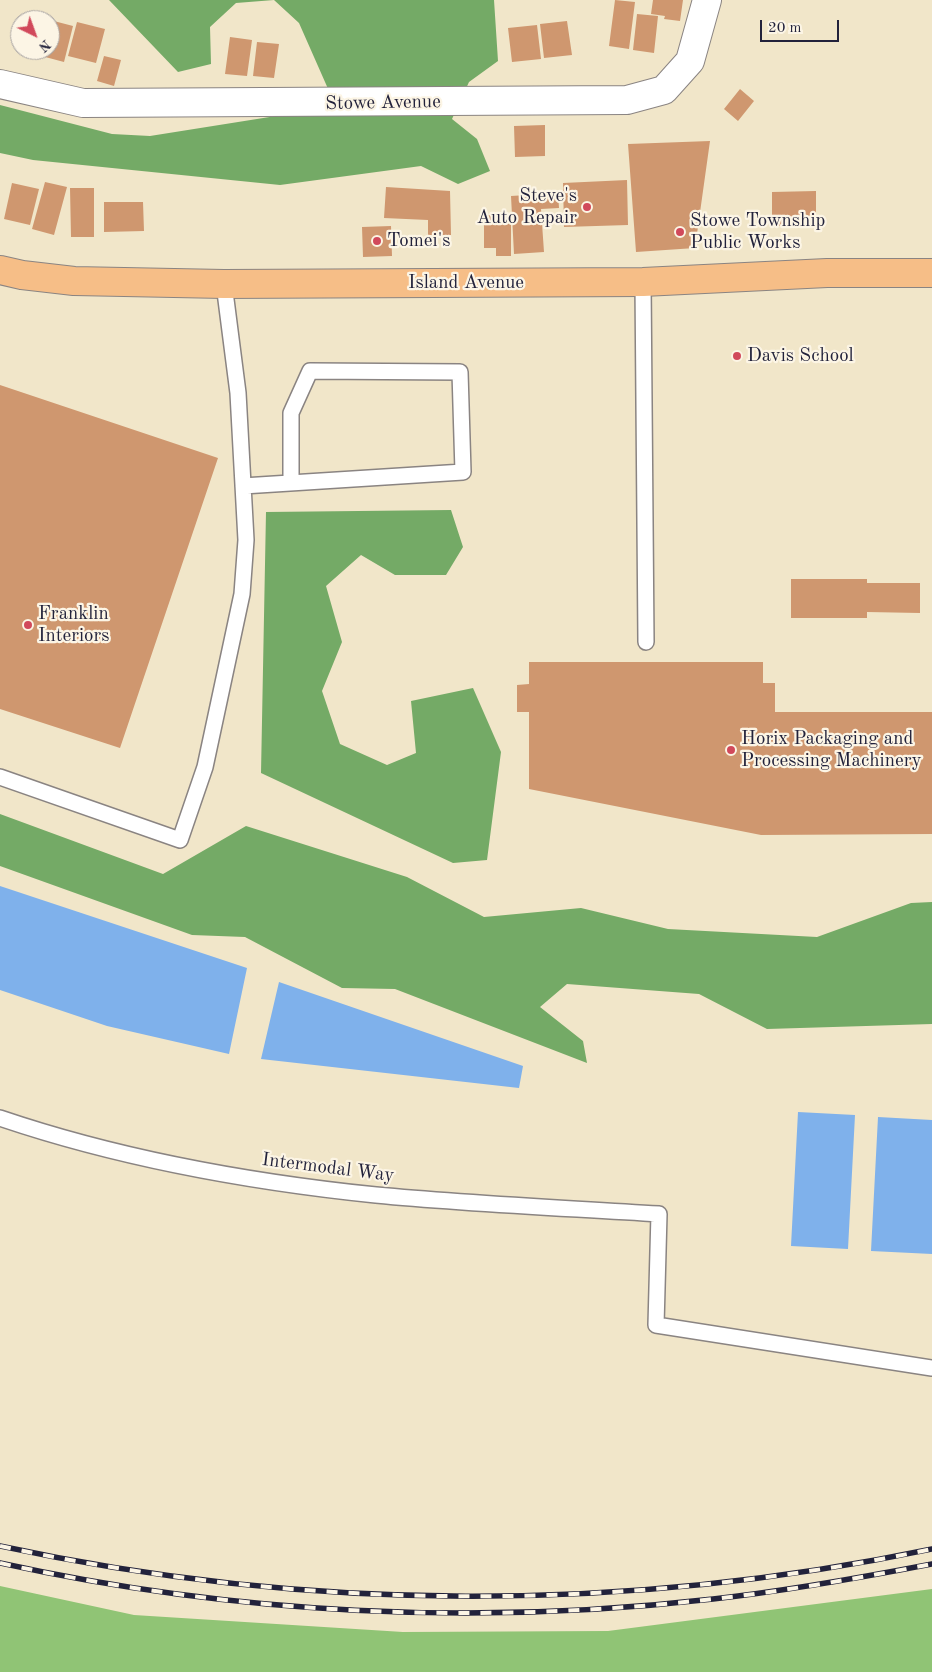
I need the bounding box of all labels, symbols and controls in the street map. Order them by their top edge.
north arrow [10,10,60,60]
scale bar [762,10,841,42]
text: 20 m [768,21,802,36]
text: N [36,37,53,54]
street label: Stowe Avenue [325,91,441,115]
place label: Steve's Auto Repair [476,185,577,229]
marker: Steve's Auto Repair [581,201,593,213]
place label: Stowe Township Public Works [690,210,825,254]
marker: Stowe Township Public Works [674,226,686,238]
place label: Tomei's [387,230,450,252]
marker: Tomei's [371,235,383,247]
street label: Island Avenue [408,272,524,294]
place label: Davis School [747,345,854,367]
marker: Davis School [731,350,743,362]
place label: Franklin Interiors [38,603,110,647]
marker: Franklin Interiors [22,619,34,631]
place label: Horix Packaging and Processing Machinery [741,728,922,772]
marker: Horix Packaging and Processing Machinery [725,744,737,756]
street label: Intermodal Way [261,1149,395,1187]

